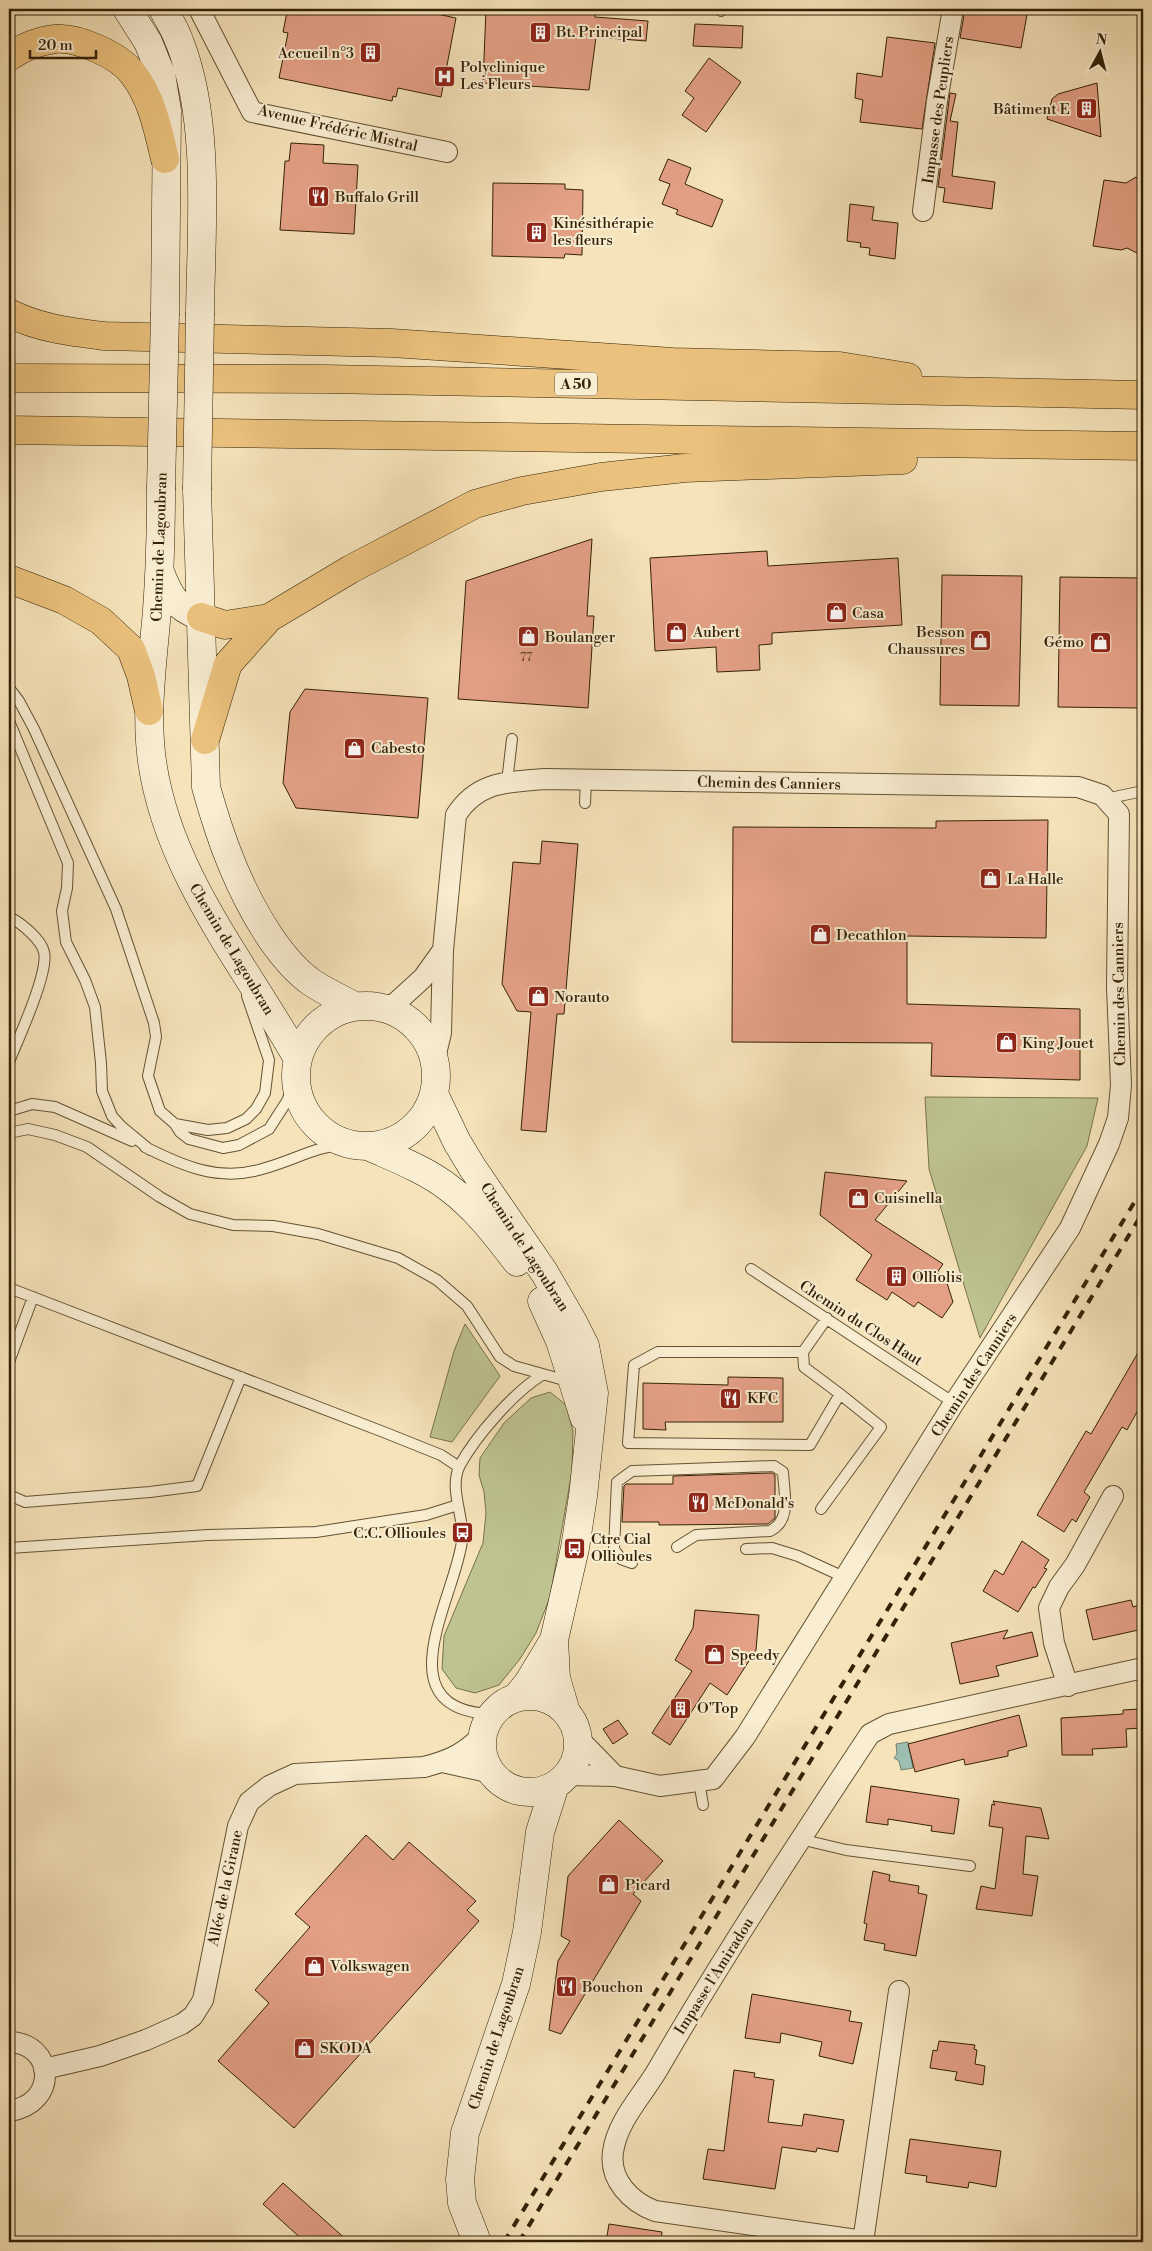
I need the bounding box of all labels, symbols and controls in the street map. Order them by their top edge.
building icon: Bt. Principal [528,20,552,44]
place label: Bt. Principal [555,23,643,42]
scale bar [30,28,96,60]
north arrow [1074,28,1124,78]
text: N [1095,30,1108,50]
street label: Impasse des Peupliers [919,35,958,185]
text: 20 m [38,36,73,55]
building icon: Accueil n°3 [358,41,382,65]
place label: Accueil n°3 [277,44,354,63]
place label: Polyclinique Les Fleurs [460,58,545,94]
hospital icon: Polyclinique Les Fleurs [432,64,456,88]
building icon: Bâtiment E [1074,97,1098,121]
place label: Bâtiment E [992,100,1070,119]
street label: Avenue Frédéric Mistral [255,101,420,156]
restaurant icon: Buffalo Grill [307,185,331,209]
place label: Buffalo Grill [334,188,420,207]
place label: Kinésithérapie les fleurs [553,214,654,250]
building icon: Kinésithérapie les fleurs [525,220,549,244]
road number: A 50 [555,372,597,396]
street label: Chemin de Lagoubran [147,472,172,622]
shop icon: Casa [824,601,848,625]
place label: Casa [852,604,884,623]
shop icon: Aubert [665,620,689,644]
place label: Aubert [692,623,741,642]
place label: Besson Chaussures [887,623,965,659]
shop icon: Boulanger [517,625,541,649]
place label: Boulanger [544,628,616,647]
shop icon: Besson Chaussures [969,629,993,653]
shop icon: Gémo [1088,630,1112,654]
place label: Gémo [1044,633,1084,652]
house number: 77 [520,650,532,665]
shop icon: Cabesto [343,736,367,760]
place label: Cabesto [371,739,425,758]
street label: Chemin des Canniers [697,773,841,794]
shop icon: La Halle [979,867,1003,891]
place label: La Halle [1007,870,1064,889]
street label: Chemin de Lagoubran [185,880,278,1018]
street label: Chemin des Canniers [1109,922,1130,1066]
shop icon: Decathlon [808,923,832,947]
place label: Decathlon [836,926,907,945]
shop icon: Norauto [526,985,550,1009]
place label: Norauto [554,988,610,1007]
shop icon: King Jouet [994,1031,1018,1055]
place label: King Jouet [1022,1034,1095,1053]
street label: Chemin de Lagoubran [476,1179,573,1315]
shop icon: Cuisinella [846,1186,870,1210]
place label: Cuisinella [874,1189,943,1208]
building icon: Olliolis [884,1265,908,1289]
place label: Olliolis [912,1268,962,1287]
street label: Chemin du Clos Haut [795,1276,927,1371]
street label: Chemin des Canniers [927,1310,1022,1441]
restaurant icon: KFC [719,1386,743,1410]
place label: KFC [747,1389,778,1408]
restaurant icon: McDonald's [686,1491,710,1515]
place label: McDonald's [714,1494,794,1513]
bus stop icon: C.C. Ollioules [450,1521,474,1545]
place label: C.C. Ollioules [353,1524,446,1543]
place label: Ctre Cial Ollioules [591,1530,652,1566]
bus stop icon: Ctre Cial Ollioules [563,1536,587,1560]
shop icon: Speedy [703,1643,727,1667]
place label: Speedy [731,1646,780,1665]
building icon: O'Top [669,1696,693,1720]
place label: O'Top [697,1699,738,1718]
street label: Allée de la Girane [204,1828,247,1949]
shop icon: Picard [597,1873,621,1897]
place label: Picard [625,1876,671,1895]
street label: Impasse l'Amiradou [671,1914,758,2038]
shop icon: Volkswagen [302,1954,326,1978]
place label: Volkswagen [329,1957,410,1976]
street label: Chemin de Lagoubran [464,1964,529,2112]
restaurant icon: Bouchon [554,1975,578,1999]
place label: Bouchon [581,1978,643,1997]
shop icon: SKODA [292,2036,316,2060]
place label: SKODA [320,2039,373,2058]

